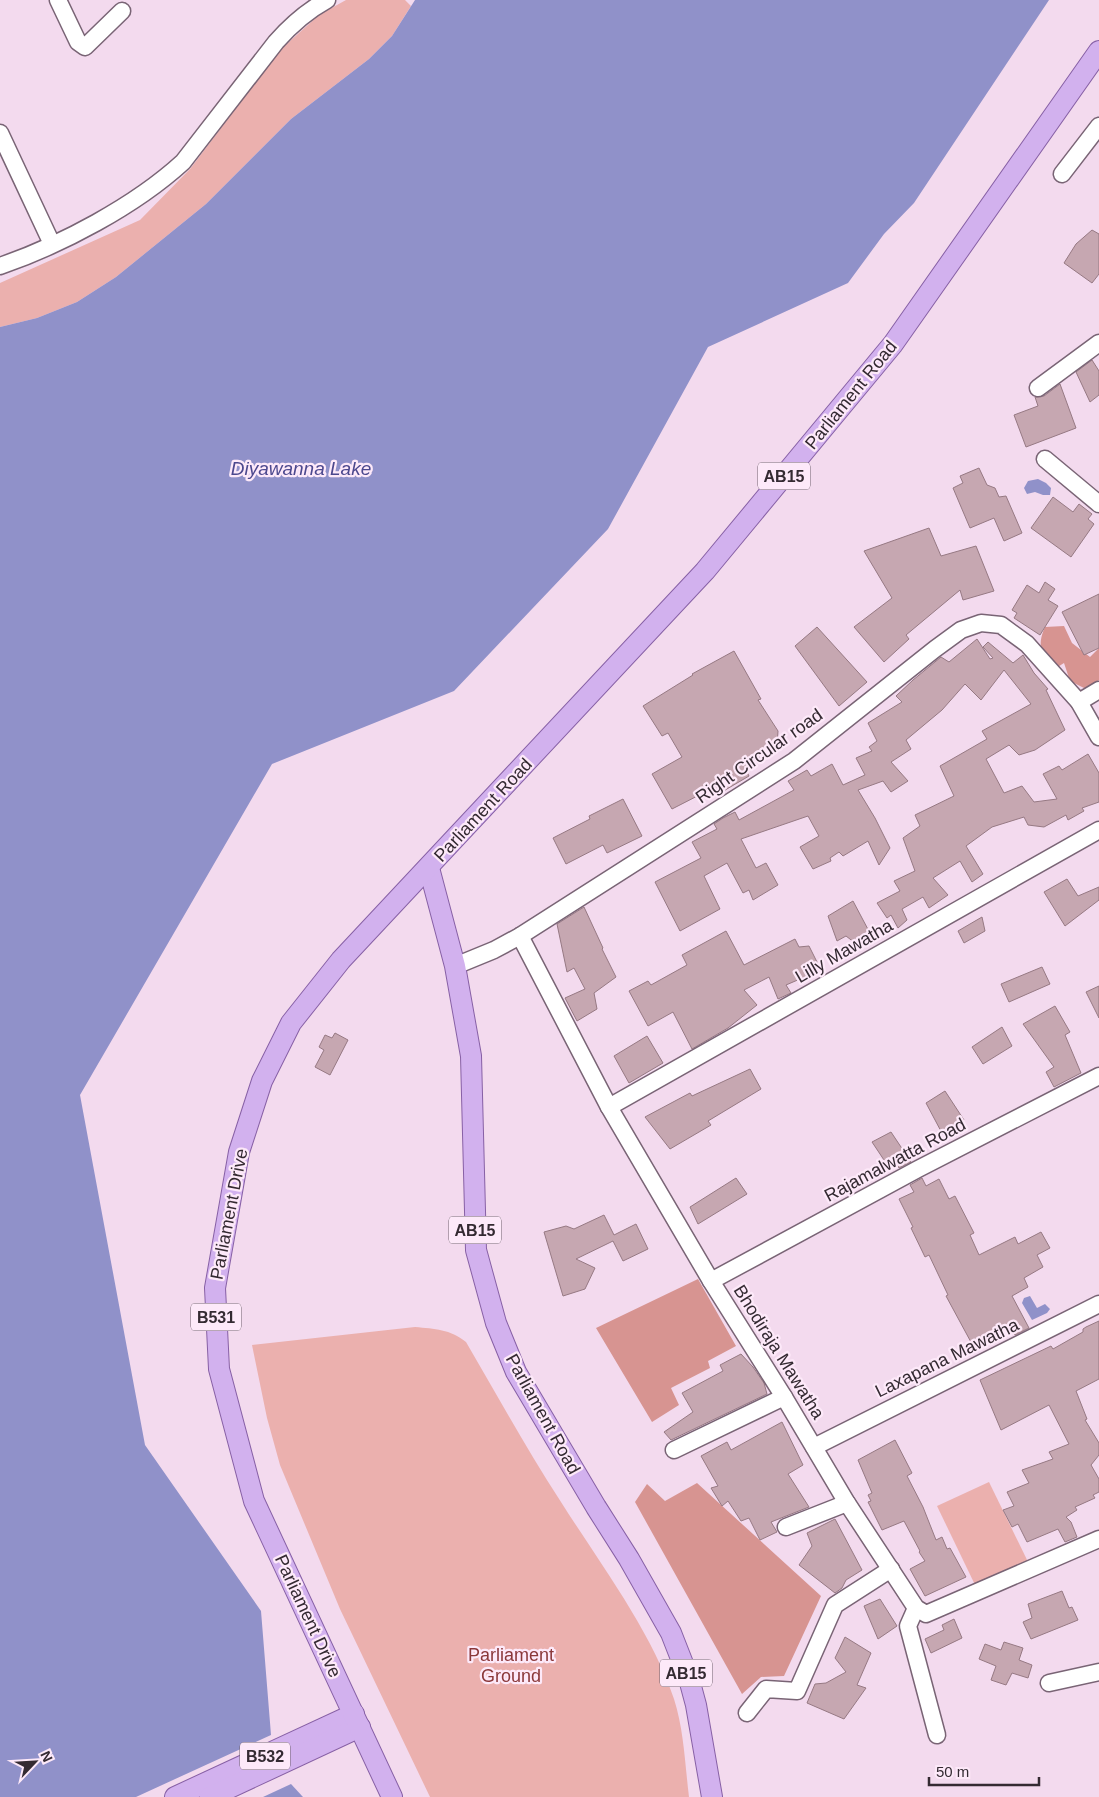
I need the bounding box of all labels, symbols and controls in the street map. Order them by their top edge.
street label: Parliament Road [801,337,901,453]
water label: Diyawanna Lake [231,458,371,479]
road number: AB15 [758,462,810,490]
street label: Right Circular road [692,705,826,807]
street label: Parliament Road [430,754,536,866]
street label: Lilly Mawatha [792,915,897,987]
street label: Rajamalwatta Road [821,1114,969,1206]
street label: Parliament Drive [206,1147,252,1281]
road number: AB15 [449,1216,501,1244]
street label: Bhodiraja Mawatha [730,1281,829,1423]
road number: B531 [191,1304,241,1330]
street label: Laxapana Mawatha [872,1314,1023,1401]
street label: Parliament Road [502,1351,584,1477]
street label: Parliament Drive [271,1551,345,1681]
park label: Parliament Ground [468,1645,554,1686]
road number: AB15 [660,1660,712,1686]
north arrow [10,1737,60,1787]
road number: B532 [240,1742,290,1770]
text: N [37,1749,56,1764]
scale bar [929,1754,1039,1786]
text: 50 m [936,1763,969,1780]

